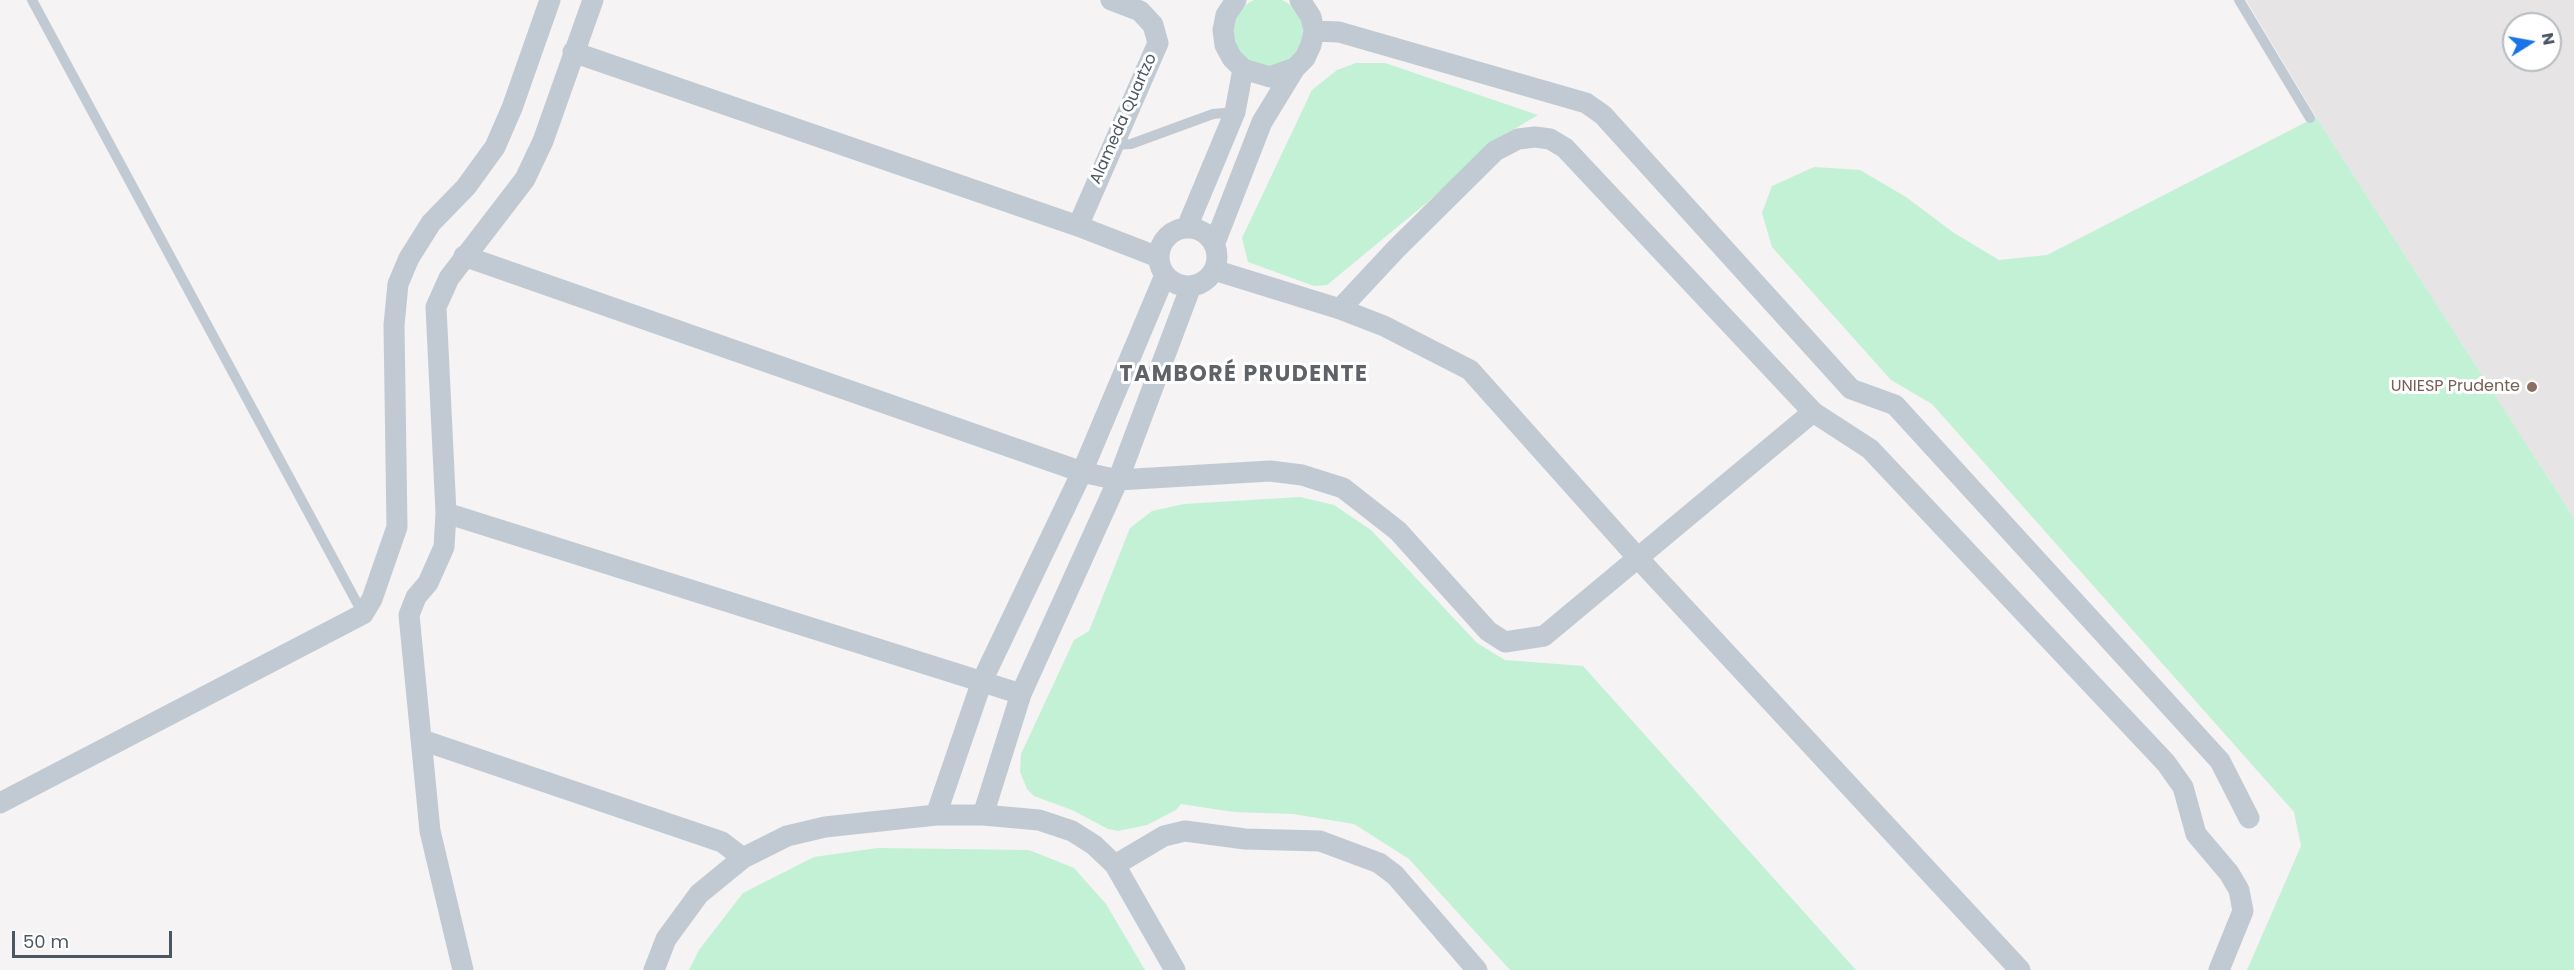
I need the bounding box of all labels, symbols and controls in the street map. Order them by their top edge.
north arrow [2502,12,2562,72]
text: N [2536,31,2561,47]
street label: Alameda Quartzo [1087,51,1161,187]
district label: TAMBORÉ PRUDENTE [1119,362,1369,388]
place label: UNIESP Prudente [2391,377,2520,397]
marker: UNIESP Prudente [2525,380,2539,394]
scale bar [15,919,176,957]
text: 50 m [23,929,69,954]

